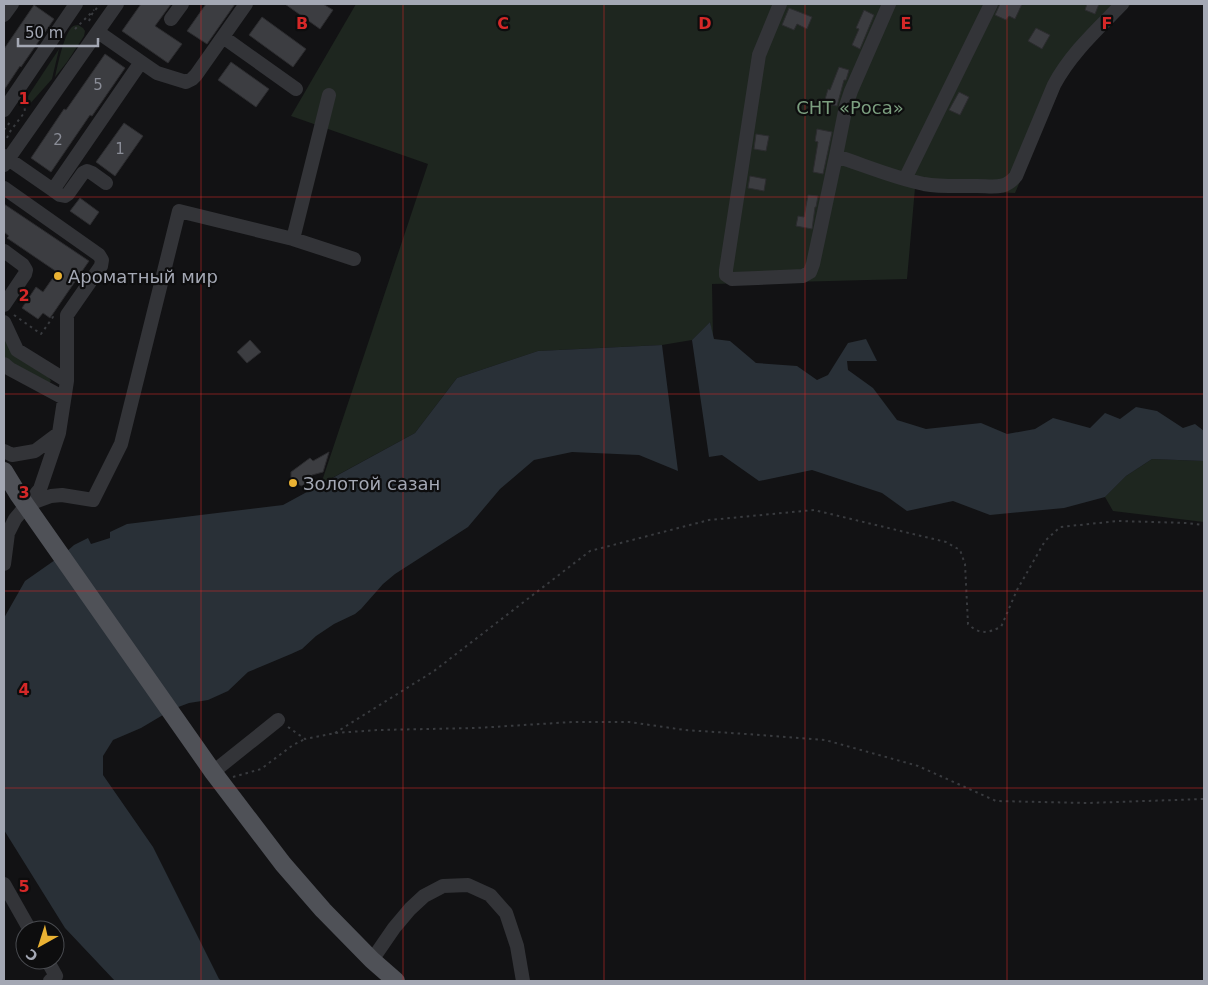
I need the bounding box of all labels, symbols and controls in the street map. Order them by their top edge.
text: B [296,14,308,33]
text: C [497,14,509,33]
text: D [698,14,712,33]
text: E [901,14,911,33]
text: F [1102,14,1112,33]
scale bar [18,15,98,47]
text: 50 m [25,24,63,42]
house number: 5 [93,76,103,94]
text: 1 [18,89,30,108]
park label: СНТ «Роса» [796,97,904,118]
house number: 2 [53,131,63,149]
house number: 1 [115,140,125,158]
place label: Ароматный мир [68,266,218,287]
marker: Ароматный мир [52,270,64,282]
text: 2 [18,286,30,305]
place label: Золотой сазан [303,473,440,494]
marker: Золотой сазан [287,477,299,489]
text: 3 [18,483,30,502]
text: 4 [18,680,30,699]
text: 5 [18,877,30,896]
north arrow [15,920,65,970]
text: С [23,946,41,965]

